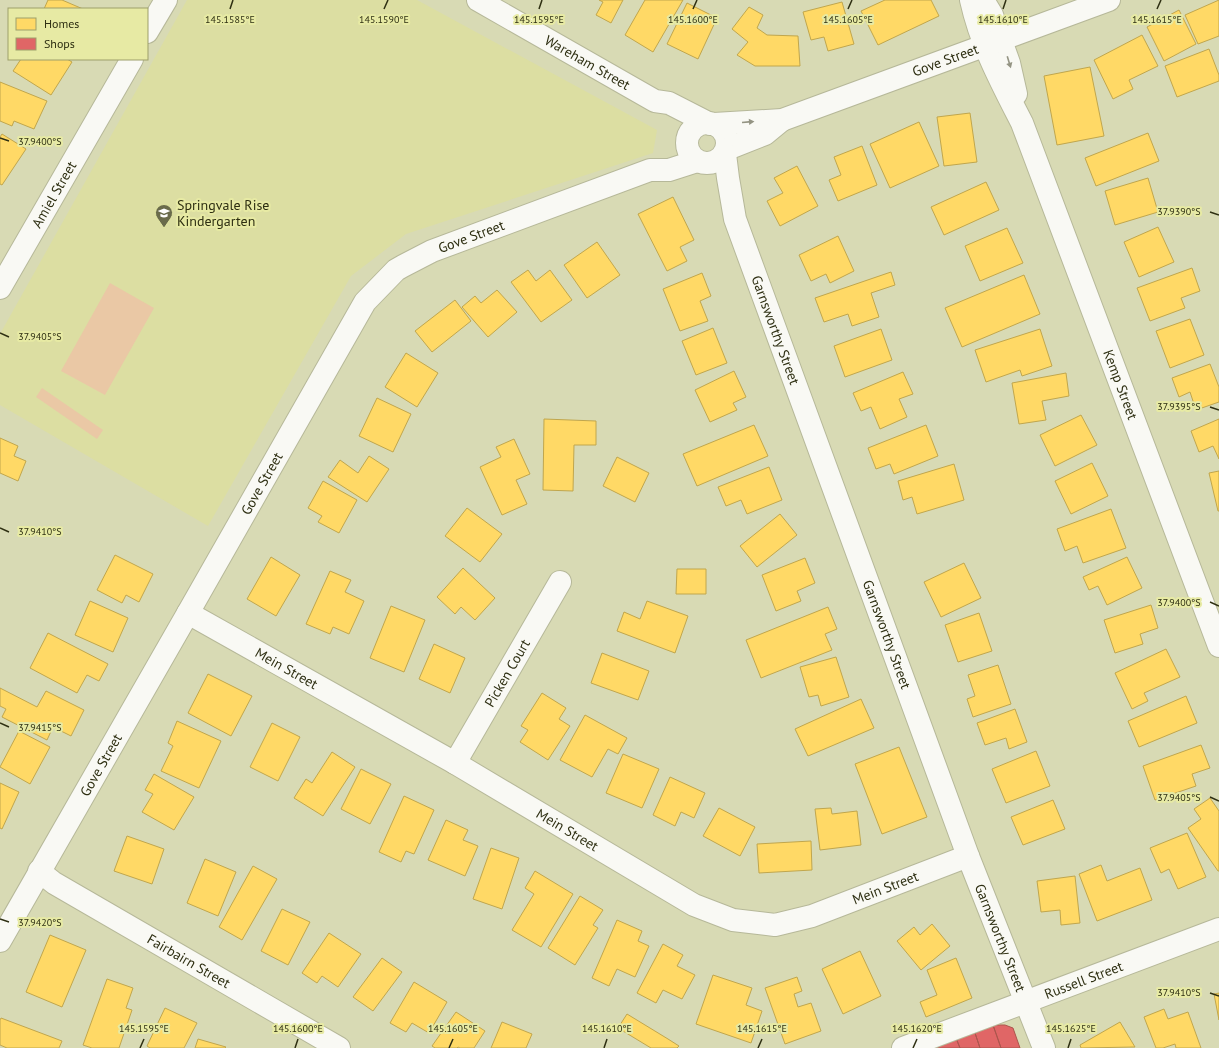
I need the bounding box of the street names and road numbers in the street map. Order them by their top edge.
street label: Wareham Street [542,31,634,94]
street label: Gove Street [910,40,981,80]
street label: Amiel Street [28,158,80,231]
street label: Gove Street [436,216,507,257]
street label: Garnsworthy Street [747,273,804,387]
street label: Kemp Street [1099,347,1142,422]
street label: Gove Street [237,449,287,518]
street label: Garnsworthy Street [859,577,915,692]
street label: Picken Court [480,636,534,710]
street label: Mein Street [252,644,321,693]
street label: Gove Street [76,730,126,799]
street label: Mein Street [533,804,602,855]
street label: Mein Street [850,867,921,909]
street label: Garnsworthy Street [971,881,1030,995]
street label: Fairbairn Street [144,930,234,992]
street label: Russell Street [1042,957,1126,1003]

